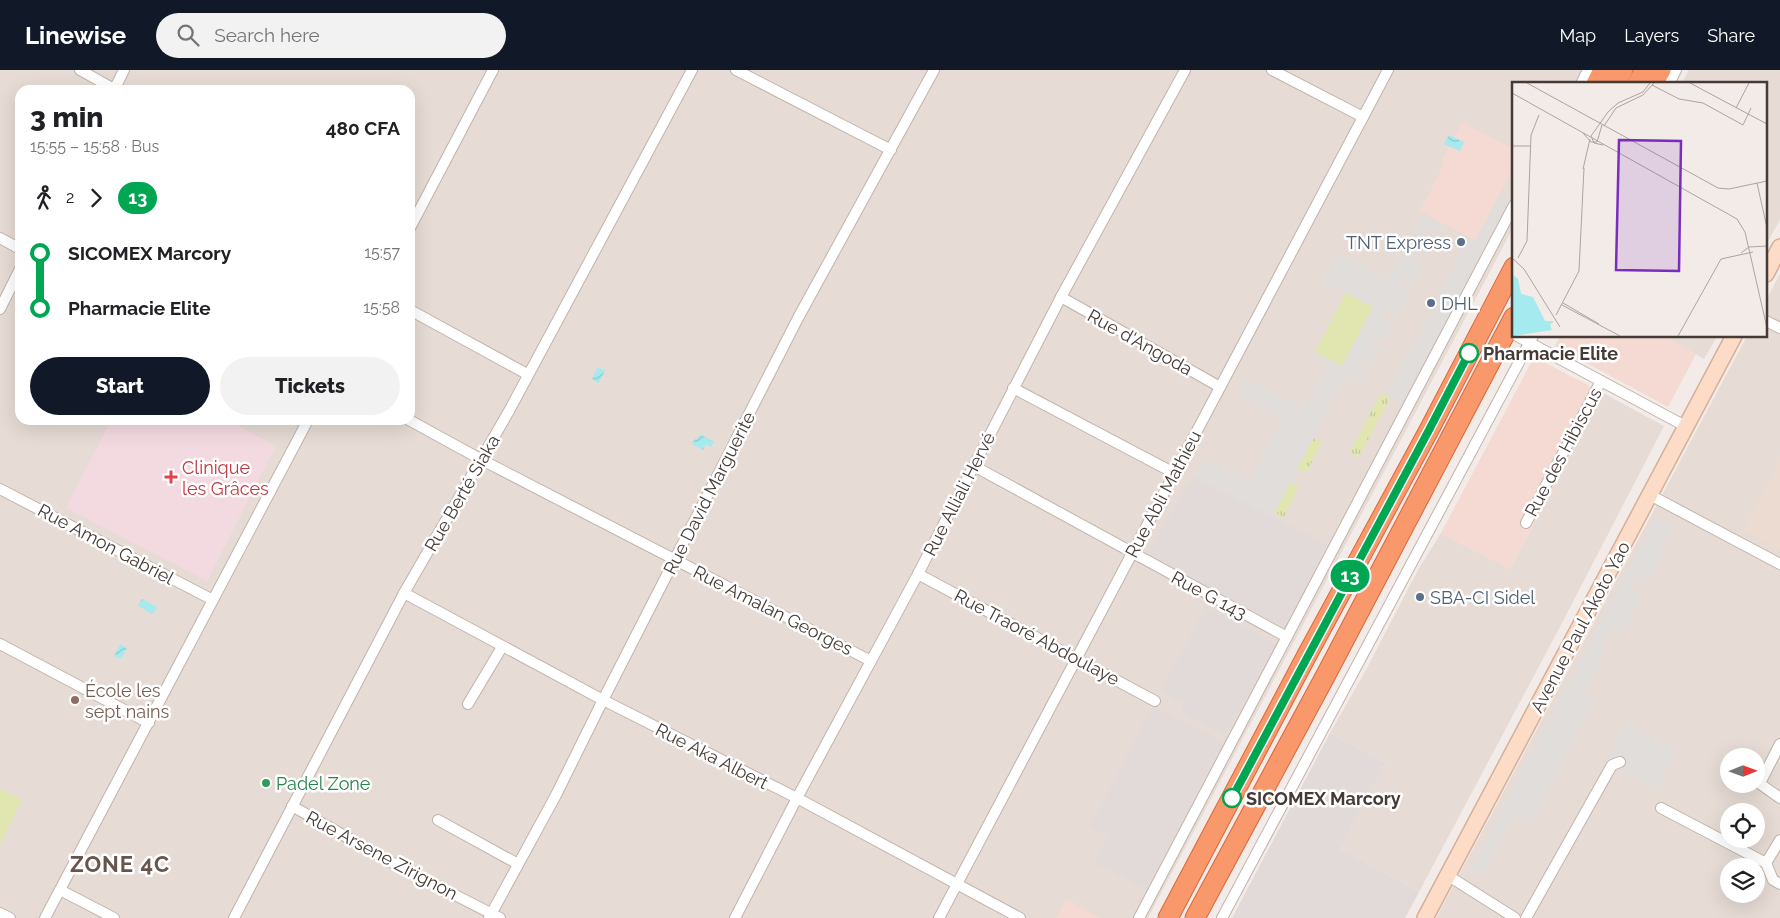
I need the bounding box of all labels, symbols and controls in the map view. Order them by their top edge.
search box [156,13,506,58]
text: Linewise [25,21,126,50]
icon: search [174,21,202,49]
text: Search here [214,24,320,46]
text: Map [1560,25,1596,46]
text: Layers [1624,25,1679,46]
text: Share [1707,25,1755,46]
inset map [1512,82,1768,338]
text: 3 min [30,101,103,134]
text: 480 CFA [326,117,400,139]
text: 15:55 – 15:58 · Bus [30,137,159,156]
icon: walk [30,184,58,212]
icon: forward [82,184,110,212]
text: 13 [128,187,147,208]
text: 2 [66,188,74,207]
place label: TNT Express [1346,232,1451,253]
marker: TNT Express [1455,236,1467,248]
text: SICOMEX Marcory [68,242,231,264]
text: 15:57 [364,243,400,262]
place label: DHL [1441,293,1478,314]
text: Pharmacie Elite [68,297,211,319]
marker: DHL [1425,297,1437,309]
text: 15:58 [363,298,400,317]
street label: Rue d'Angoda [1084,305,1196,379]
marker: Pharmacie Elite [1459,343,1479,363]
place label: Pharmacie Elite [1483,343,1618,364]
button: Start [30,357,210,415]
button: Tickets [220,357,400,415]
street label: Rue des Hibiscus [1520,384,1606,520]
street label: Rue David Marguerite [659,408,759,578]
street label: Rue Abli Mathieu [1121,427,1205,561]
street label: Rue Alliali Hervé [919,428,999,559]
street label: Rue Berté Siaka [420,431,504,555]
place label: Clinique les Grâces [182,457,269,499]
marker: Clinique les Grâces [164,470,178,484]
street label: Rue Amon Gabriel [34,499,178,589]
street label: Avenue Paul Akoto Yao [1526,538,1634,716]
line badge: 13 [1328,560,1372,592]
street label: Rue Amalan Georges [690,561,856,659]
text: 13 [1341,565,1359,586]
street label: Rue G 143 [1168,566,1250,624]
street label: Rue Traoré Abdoulaye [951,585,1124,690]
place label: SBA-CI Sidel [1430,587,1535,608]
marker: SBA-CI Sidel [1414,591,1426,603]
place label: École les sept nains [85,679,170,722]
marker: École les sept nains [69,694,81,706]
street label: Rue Aka Albert [652,719,772,793]
north arrow [1720,748,1765,792]
map controls [1720,748,1765,903]
place label: Padel Zone [276,773,371,794]
marker: Padel Zone [260,777,272,789]
marker: SICOMEX Marcory [1222,788,1242,808]
place label: SICOMEX Marcory [1246,788,1401,809]
button: locate [1720,803,1765,848]
street label: Rue Arsene Zirignon [303,806,461,904]
district label: ZONE 4C [70,851,170,877]
button: layers [1720,858,1765,903]

